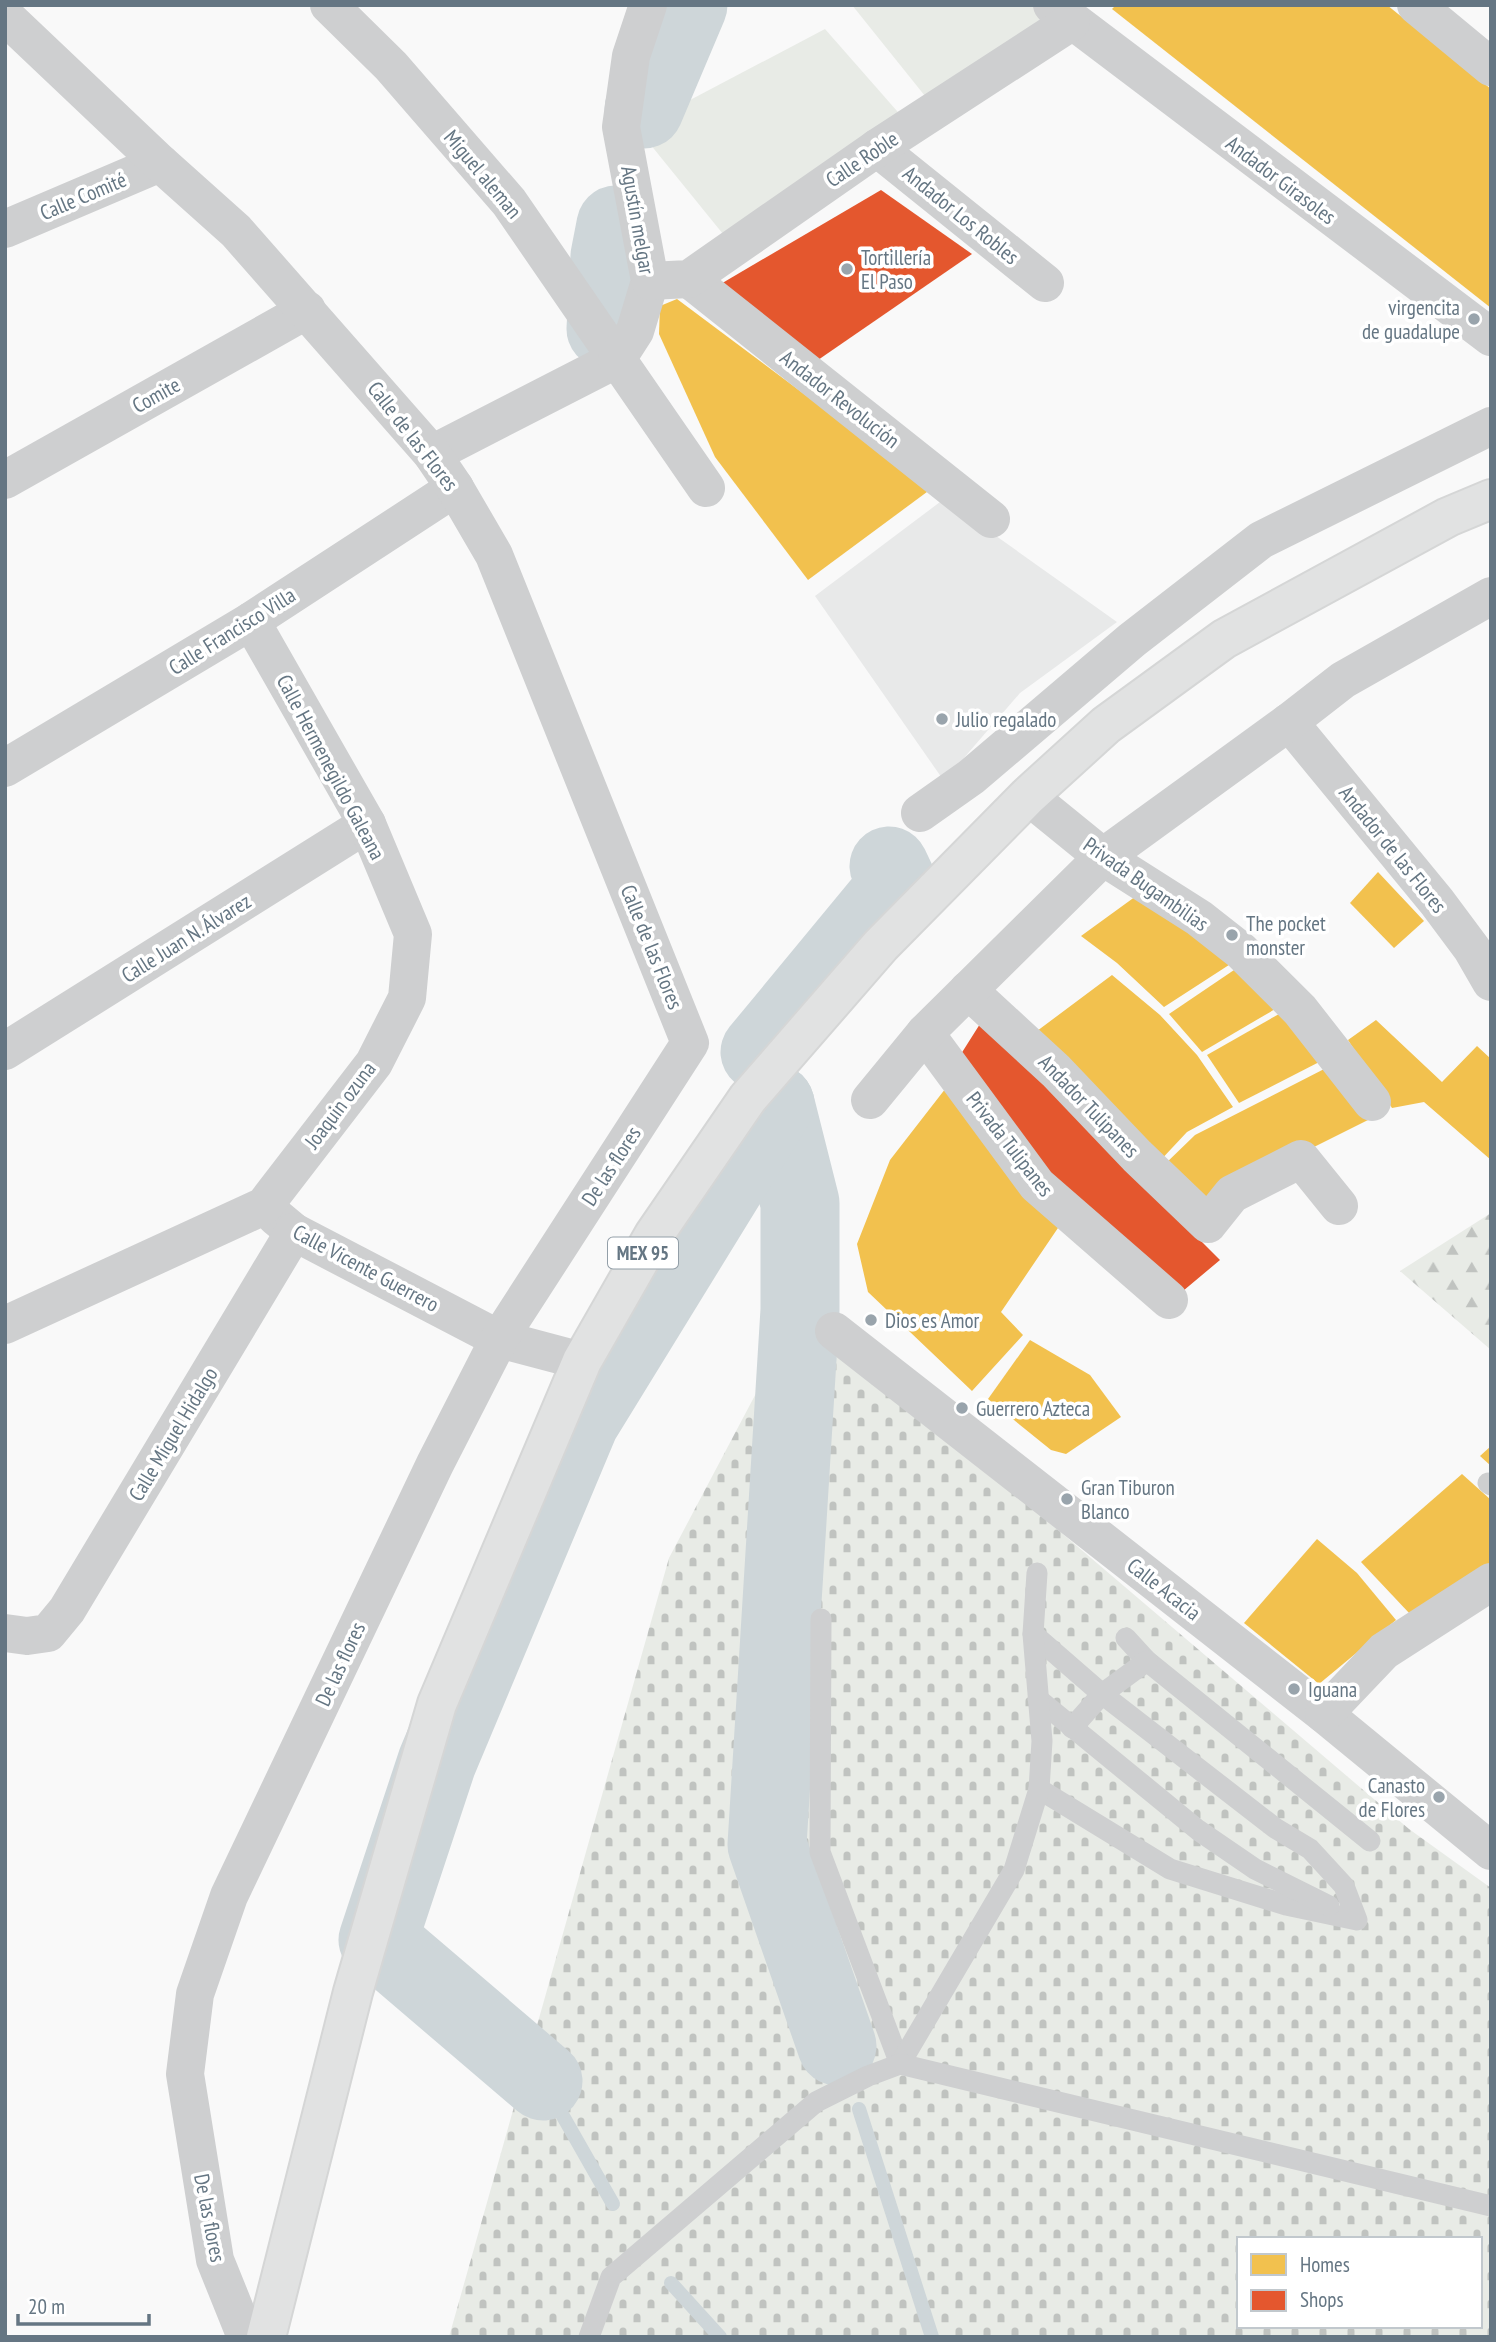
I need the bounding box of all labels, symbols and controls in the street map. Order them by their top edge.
street label: Miguel aleman [438,124,528,224]
street label: Calle Roble [821,125,903,193]
street label: Andador Girasoles [1221,130,1341,230]
street label: Andador Los Robles [898,160,1024,270]
street label: Agustín melgar [615,164,661,276]
street label: Calle Comité [36,166,130,226]
place label: Tortillería El Paso [861,244,931,295]
marker: Tortillería El Paso [839,261,855,277]
place label: virgencita de guadalupe [1362,294,1460,345]
marker: virgencita de guadalupe [1466,311,1482,327]
street label: Andador Revolución [775,344,905,454]
street label: Comite [127,371,185,419]
street label: Calle de las Flores [362,376,464,496]
street label: Calle Francisco Villa [164,581,300,681]
street label: Calle Hermenegildo Galeana [271,670,391,864]
place label: Julio regalado [955,706,1056,733]
marker: Julio regalado [934,711,950,727]
street label: Andador de las Flores [1333,780,1453,918]
street label: Privada Bugambilias [1078,831,1214,937]
street label: Calle de las Flores [615,881,689,1013]
street label: Calle Juan N. Álvarez [116,887,256,989]
place label: The pocket monster [1246,910,1326,961]
marker: The pocket monster [1224,927,1240,943]
street label: Andador Tulipanes [1033,1049,1145,1163]
street label: Joaquin ozuna [298,1056,381,1155]
street label: Privada Tulipanes [961,1086,1059,1202]
street label: De las flores [575,1121,647,1211]
street label: Calle Vicente Guerrero [288,1218,444,1318]
road number: MEX 95 [608,1238,678,1268]
place label: Dios es Amor [885,1307,980,1334]
marker: Dios es Amor [863,1312,879,1328]
street label: Calle Miguel Hidalgo [123,1362,223,1506]
place label: Guerrero Azteca [976,1395,1090,1422]
marker: Guerrero Azteca [954,1400,970,1416]
place label: Gran Tiburon Blanco [1081,1474,1175,1525]
marker: Gran Tiburon Blanco [1059,1491,1075,1507]
street label: Calle Acacia [1122,1552,1206,1626]
street label: De las flores [309,1618,371,1710]
place label: Iguana [1308,1676,1357,1703]
marker: Iguana [1286,1681,1302,1697]
place label: Canasto de Flores [1359,1772,1425,1823]
marker: Canasto de Flores [1431,1789,1447,1805]
street label: De las flores [188,2172,232,2264]
legend [1237,2237,1482,2328]
text: Homes [1300,2251,1350,2278]
scale bar [18,2282,149,2326]
text: Shops [1300,2286,1344,2313]
text: 20 m [28,2293,65,2320]

